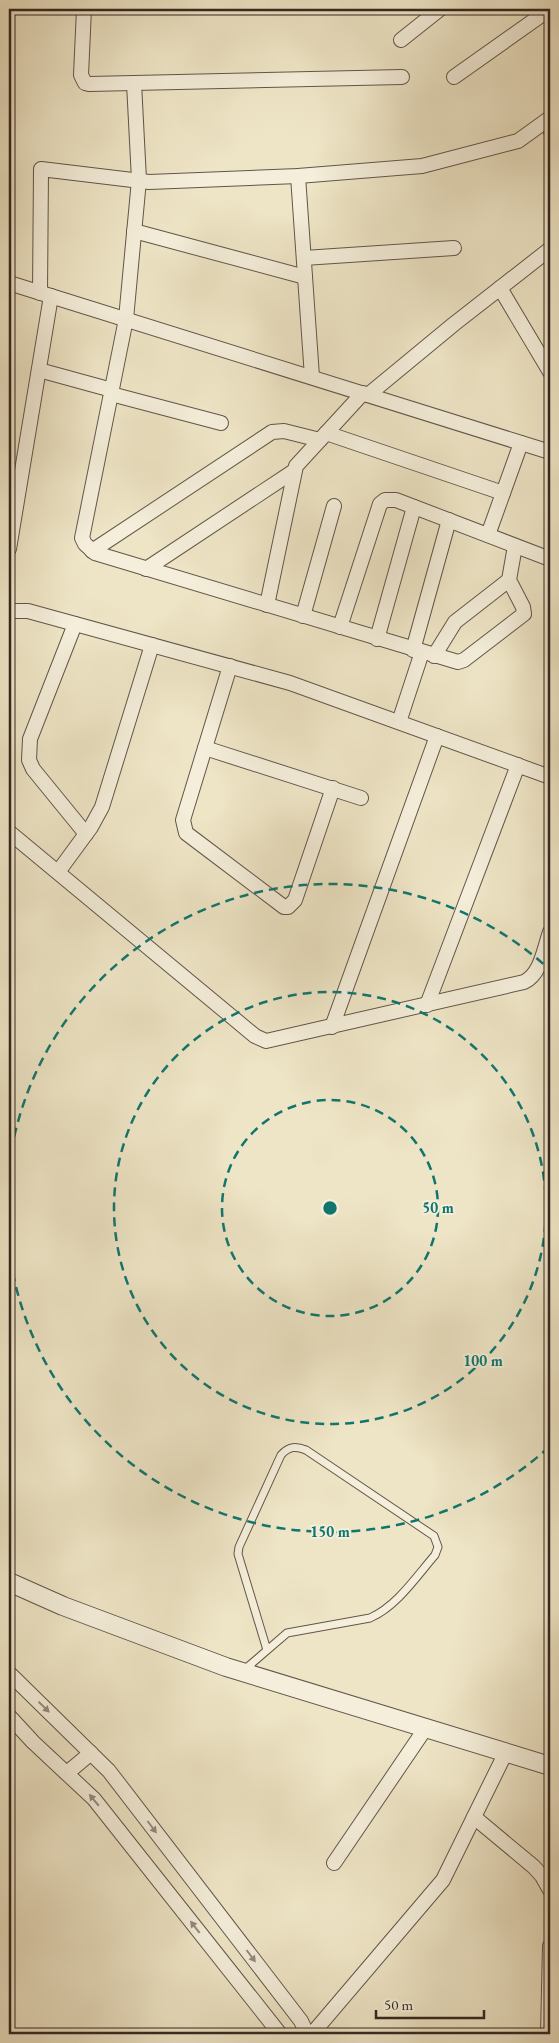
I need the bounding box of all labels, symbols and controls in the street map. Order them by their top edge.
text: 50 m [422,1198,454,1217]
centre of rings [321,1199,339,1217]
text: 100 m [463,1351,503,1370]
text: 150 m [310,1522,350,1541]
one-way arrow [37,1701,49,1713]
one-way arrow [89,1794,100,1807]
one-way arrow [147,1820,158,1833]
one-way arrow [190,1921,201,1934]
one-way arrow [246,1949,256,1963]
scale bar [376,1988,484,2020]
text: 50 m [384,1995,413,2014]

